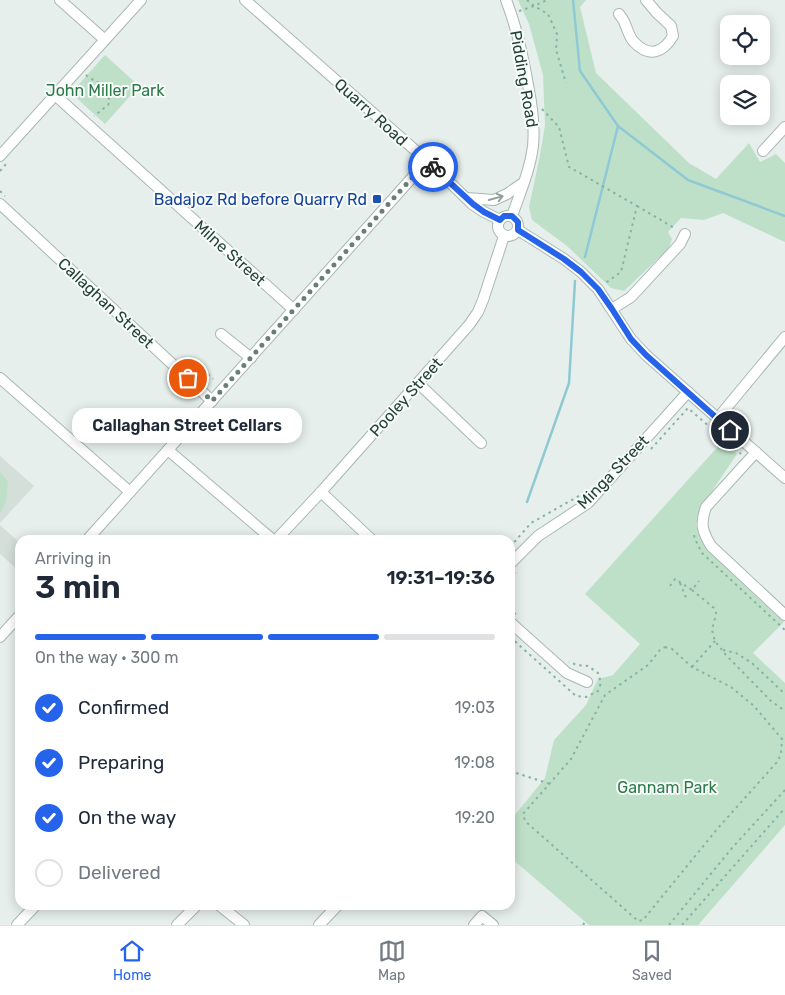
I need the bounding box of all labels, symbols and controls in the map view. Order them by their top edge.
map controls [720,15,770,125]
button: locate [720,15,770,65]
street label: Pidding Road [506,29,542,129]
street label: Quarry Road [331,74,411,150]
button: layers [720,75,770,125]
park label: John Miller Park [46,81,165,100]
courier [408,142,458,192]
icon: bike [419,153,447,181]
place label: Badajoz Rd before Quarry Rd [154,190,367,209]
one-way arrow [488,192,504,202]
marker: Badajoz Rd before Quarry Rd [371,193,383,205]
street label: Milne Street [190,216,270,290]
street label: Callaghan Street [54,254,158,352]
street label: Pooley Street [366,354,446,440]
pin [167,357,209,399]
icon: bag [174,364,202,392]
callout: Callaghan Street Cellars [73,408,303,443]
pin [709,409,751,451]
text: Callaghan Street Cellars [92,416,282,435]
icon: home [716,416,744,444]
street label: Minga Street [573,431,653,513]
text: Arriving in [35,549,111,568]
text: 19:31–19:36 [386,566,495,589]
text: 3 min [35,568,121,606]
text: On the way · 300 m [35,648,178,667]
icon: check [35,694,63,722]
text: Confirmed [78,696,169,719]
text: 19:03 [455,698,495,717]
icon: check [35,749,63,777]
text: Preparing [78,751,164,774]
text: 19:08 [454,753,495,772]
park label: Gannam Park [617,778,717,797]
icon: check [35,804,63,832]
text: On the way [78,806,176,829]
text: 19:20 [455,808,495,827]
text: Delivered [78,861,161,884]
tab: Home [113,937,151,984]
tab: Map [378,937,406,984]
tab: Saved [632,937,672,984]

